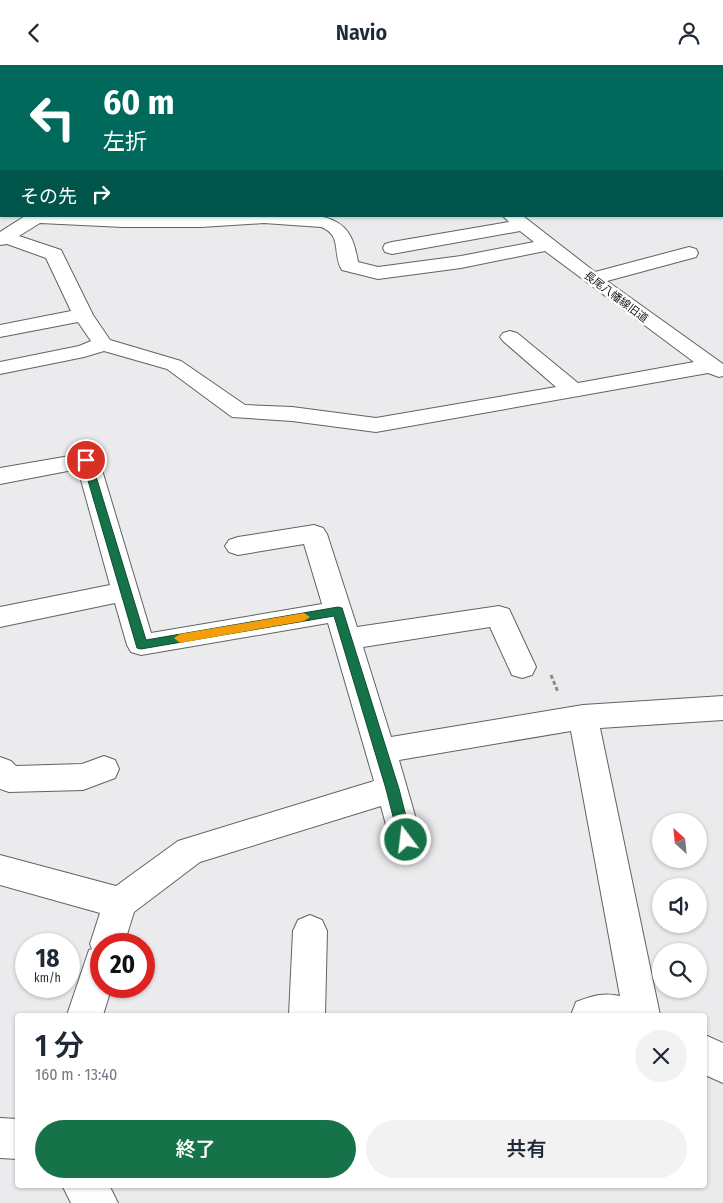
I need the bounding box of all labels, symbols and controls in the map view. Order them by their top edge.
icon: back [20,19,48,47]
text: Navio [336,19,387,46]
icon: person [675,19,703,47]
text: 60 m [103,81,174,123]
icon: left [20,85,85,150]
text: 左折 [103,128,147,155]
icon: right [87,180,115,208]
text: その先 [20,185,77,208]
street label: 長尾八幡線旧道 [581,269,651,325]
pin [65,439,107,481]
icon: arrive [72,446,100,474]
position arrow [379,813,431,865]
north arrow [652,813,708,867]
map controls [652,813,707,998]
button: sound [652,878,707,933]
speed limit sign: 20 [90,933,155,998]
button: search [652,943,707,998]
text: 18 [36,944,59,974]
text: km/h [34,971,61,985]
text: 1 分 [35,1028,84,1064]
button: close [635,1030,687,1082]
text: 160 m · 13:40 [35,1065,117,1084]
button: 終了 [35,1120,356,1178]
button: 共有 [366,1120,687,1178]

